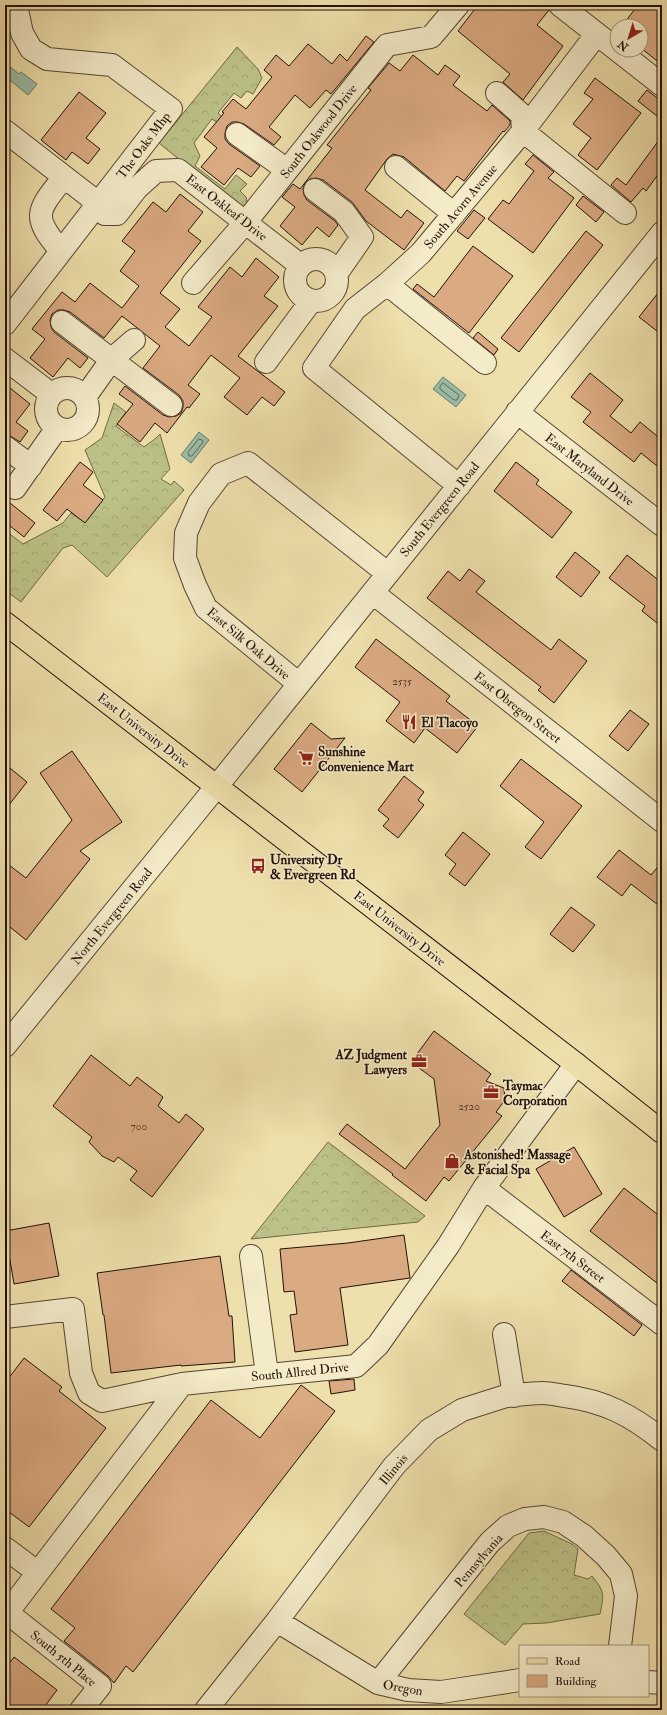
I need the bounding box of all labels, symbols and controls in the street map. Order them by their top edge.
north arrow [609,18,649,58]
text: N [614,37,632,54]
street label: South Oakwood Drive [277,81,361,182]
street label: The Oaks Mhp [113,109,175,183]
street label: South Acorn Avenue [421,161,501,252]
street label: East Oakleaf Drive [182,171,271,245]
street label: East Maryland Drive [541,430,638,511]
street label: South Evergreen Road [397,459,483,560]
street label: East Silk Oak Drive [203,604,294,684]
street label: East Obregon Street [470,669,564,747]
house number: 2535 [392,675,412,688]
street label: East University Drive [93,690,193,773]
restaurant icon: El Tlacoyo [400,713,418,731]
place label: El Tlacoyo [421,715,479,732]
place label: Sunshine Convenience Mart [318,744,415,775]
supermarket icon: Sunshine Convenience Mart [297,749,315,767]
place label: University Dr & Evergreen Rd [270,852,356,884]
bus stop icon: University Dr & Evergreen Rd [249,857,267,875]
street label: North Evergreen Road [68,865,156,968]
street label: East University Drive [349,888,449,971]
place label: AZ Judgment Lawyers [334,1047,408,1079]
office icon: AZ Judgment Lawyers [410,1052,428,1070]
place label: Taymac Corporation [502,1078,568,1110]
office icon: Taymac Corporation [482,1083,500,1101]
house number: 2520 [458,1100,480,1113]
house number: 700 [131,1120,148,1133]
place label: Astonished! Massage & Facial Spa [463,1147,571,1179]
shop icon: Astonished! Massage & Facial Spa [443,1152,461,1170]
street label: East 7th Street [537,1227,608,1286]
street label: South Allred Drive [251,1359,350,1385]
street label: Illinois [376,1450,412,1489]
street label: Pennsylvania [451,1530,508,1591]
street label: South 5th Place [27,1627,100,1691]
legend [519,1645,649,1697]
text: Road [555,1654,580,1669]
text: Building [555,1674,598,1689]
street label: Oregon [382,1677,424,1699]

